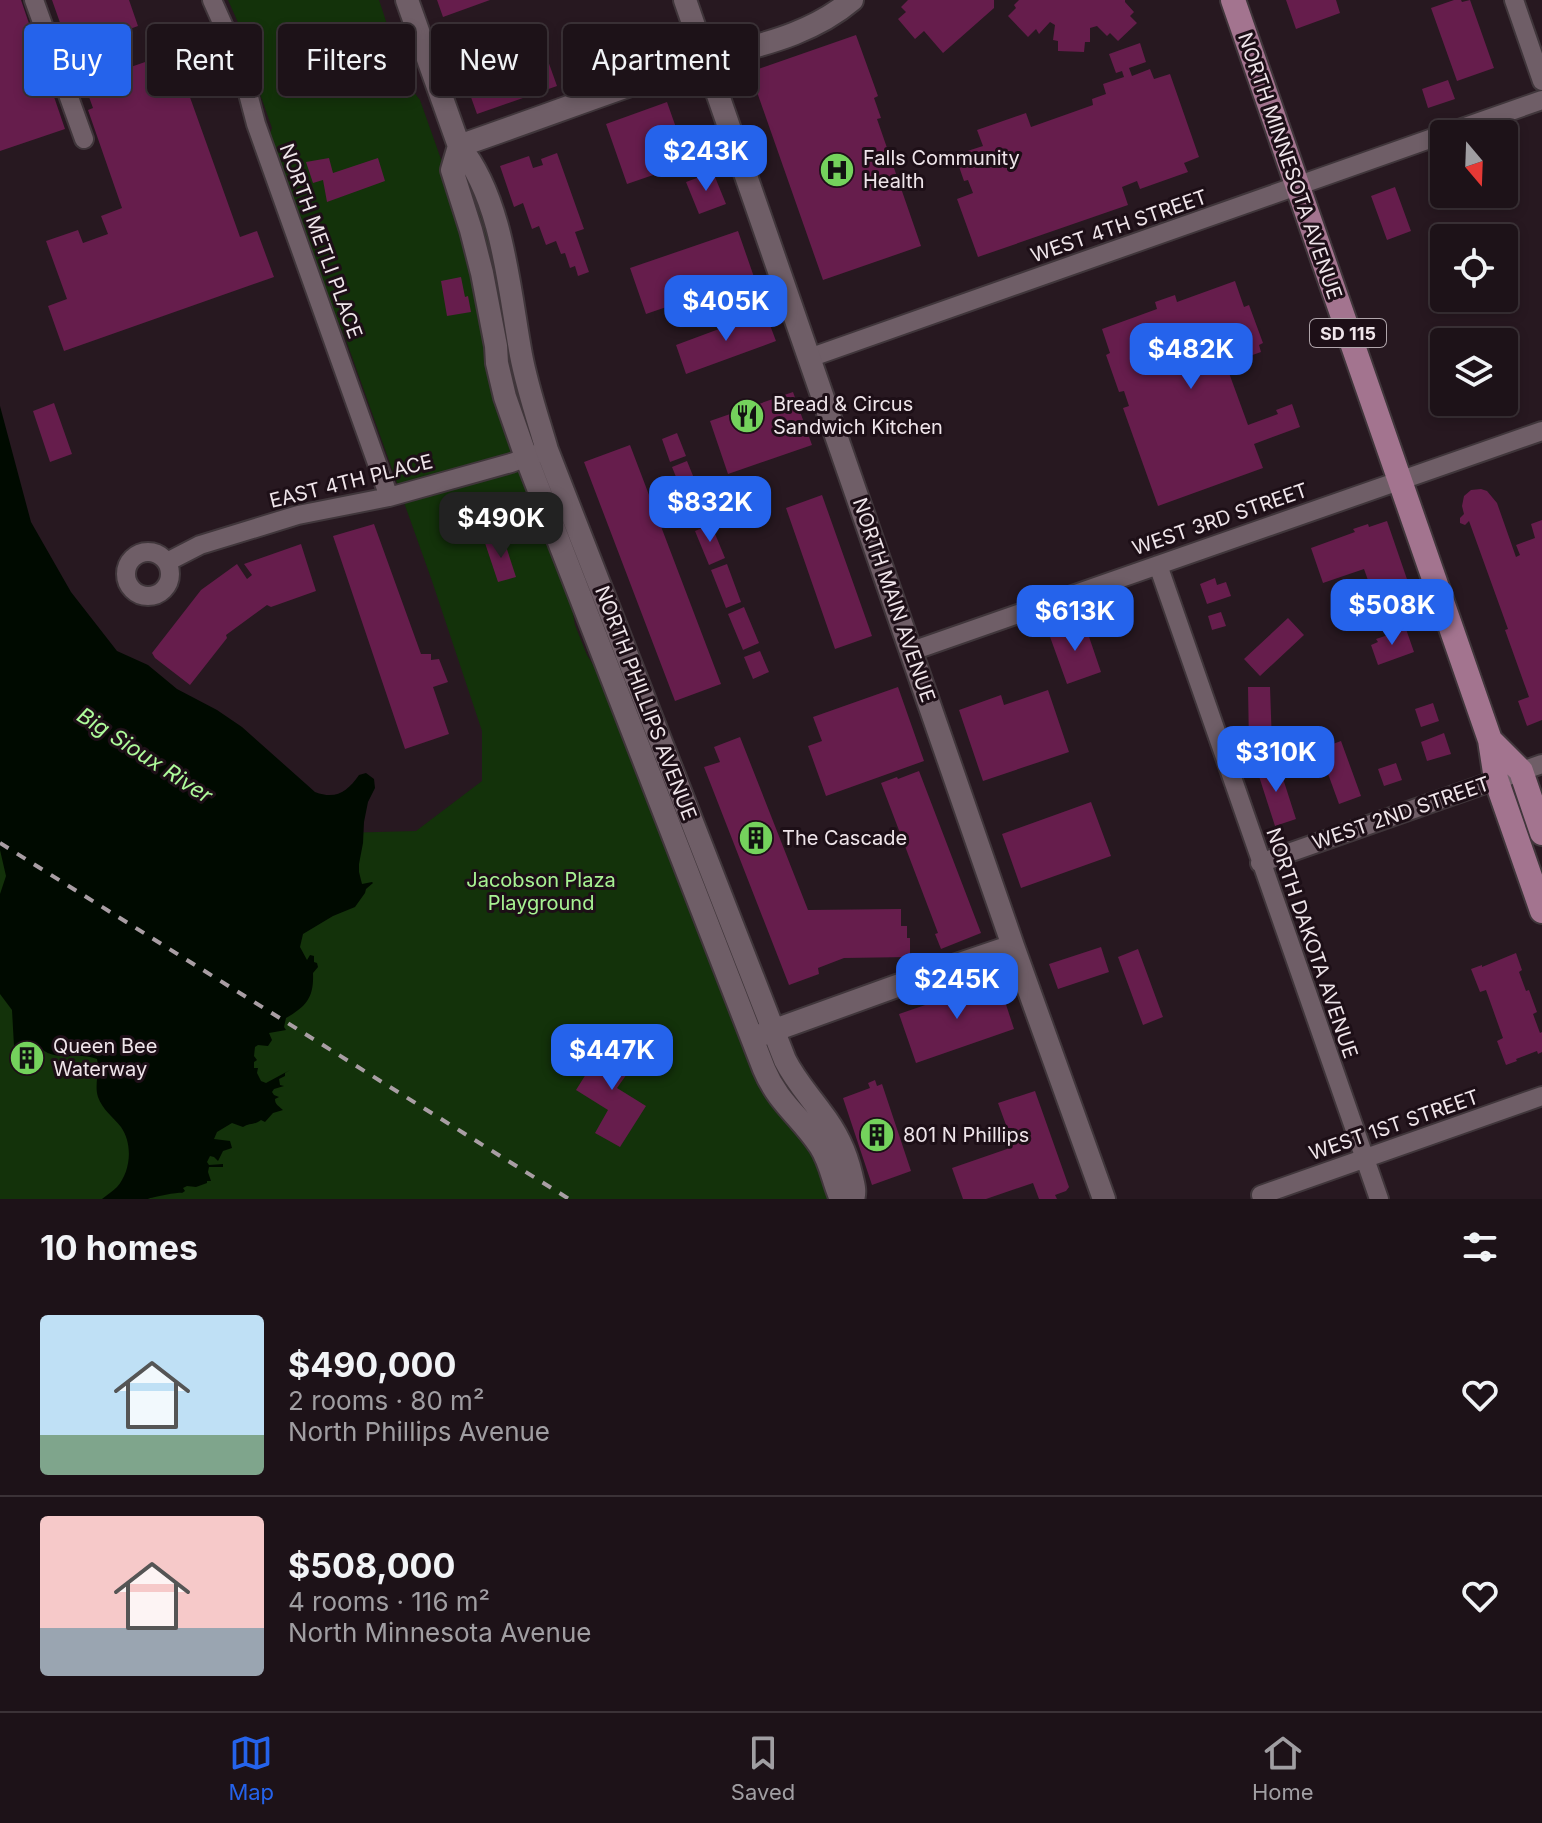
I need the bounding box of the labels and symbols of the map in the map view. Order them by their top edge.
street label: NORTH MINNESOTA AVENUE [1233,29,1347,303]
north arrow [1430,120,1518,208]
pin: $243K [650,125,762,193]
street label: NORTH METLI PLACE [275,140,367,342]
place label: Falls Community Health [863,146,1020,193]
hospital icon: Falls Community Health [818,151,856,189]
street label: WEST 4TH STREET [1028,185,1210,267]
pin: $405K [670,275,782,343]
road number: SD 115 [1310,319,1386,347]
pin: $482K [1135,323,1247,391]
place label: Bread & Circus Sandwich Kitchen [773,392,943,439]
restaurant icon: Bread & Circus Sandwich Kitchen [728,397,766,435]
street label: EAST 4TH PLACE [267,449,435,513]
pin: $832K [654,476,766,544]
street label: WEST 3RD STREET [1129,478,1311,560]
pin: $490K [445,492,557,560]
street label: NORTH MAIN AVENUE [848,495,940,705]
pin: $508K [1336,579,1448,647]
street label: NORTH PHILLIPS AVENUE [590,582,702,824]
pin: $613K [1019,585,1131,653]
water label: Big Sioux River [73,702,218,809]
pin: $310K [1220,726,1332,794]
street label: WEST 2ND STREET [1309,771,1493,855]
building icon: The Cascade [737,819,775,857]
street label: NORTH DAKOTA AVENUE [1261,824,1363,1062]
place label: The Cascade [782,826,907,850]
park label: Jacobson Plaza Playground [466,868,616,915]
pin: $245K [901,953,1013,1021]
pin: $447K [556,1024,668,1092]
place label: Queen Bee Waterway [53,1034,157,1081]
building icon: Queen Bee Waterway [8,1039,46,1077]
street label: WEST 1ST STREET [1306,1085,1482,1165]
building icon: 801 N Phillips [858,1116,896,1154]
place label: 801 N Phillips [903,1123,1029,1147]

